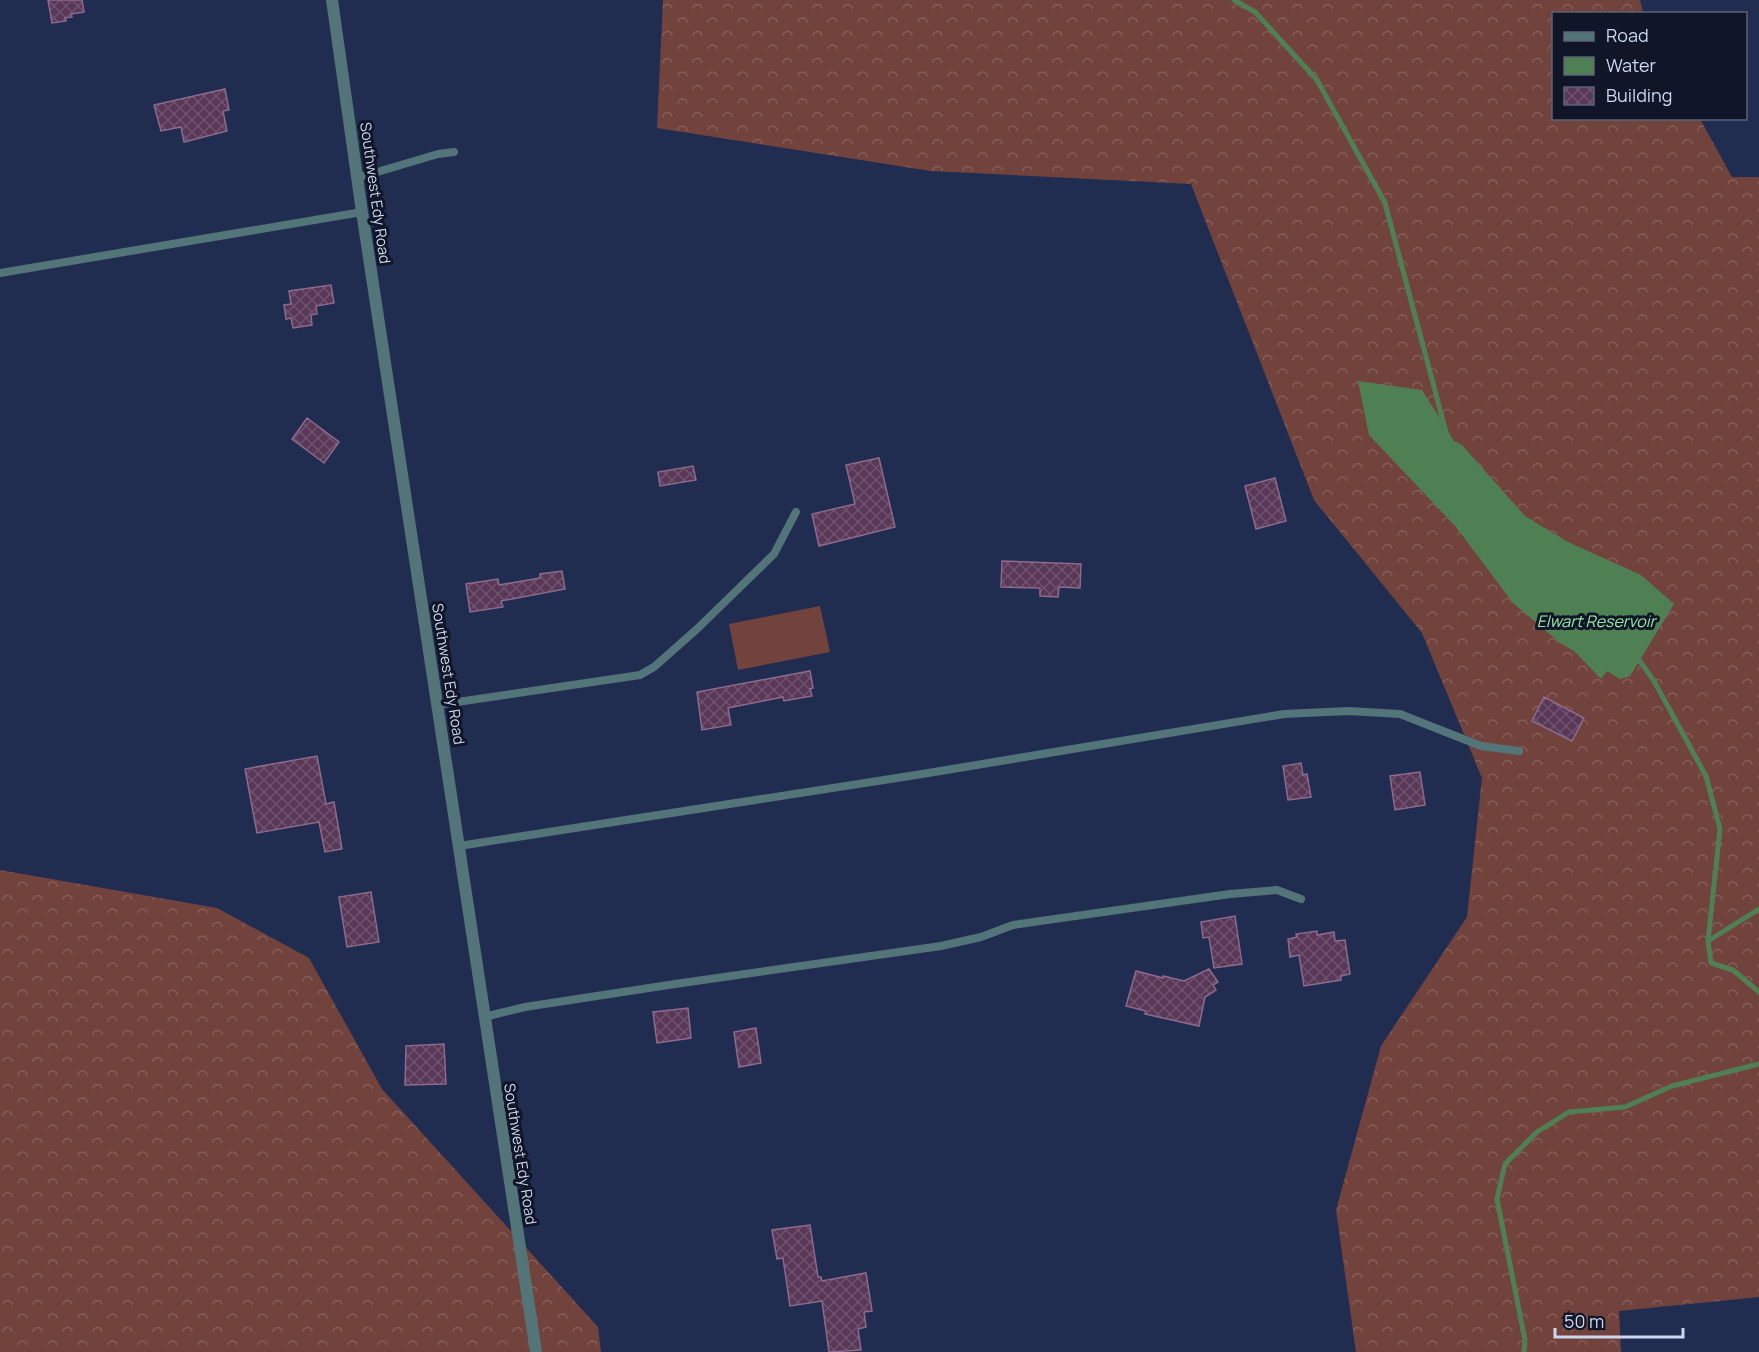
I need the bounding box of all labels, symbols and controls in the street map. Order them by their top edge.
legend [1552,12,1747,120]
text: Road [1606,23,1649,47]
text: Water [1606,53,1656,77]
text: Building [1606,83,1672,107]
street label: Southwest Edy Road [355,121,396,265]
street label: Southwest Edy Road [427,602,470,746]
water label: Elwart Reservoir [1537,610,1658,632]
street label: Southwest Edy Road [499,1082,542,1226]
scale bar [1555,1301,1682,1339]
text: 50 m [1564,1309,1604,1333]

